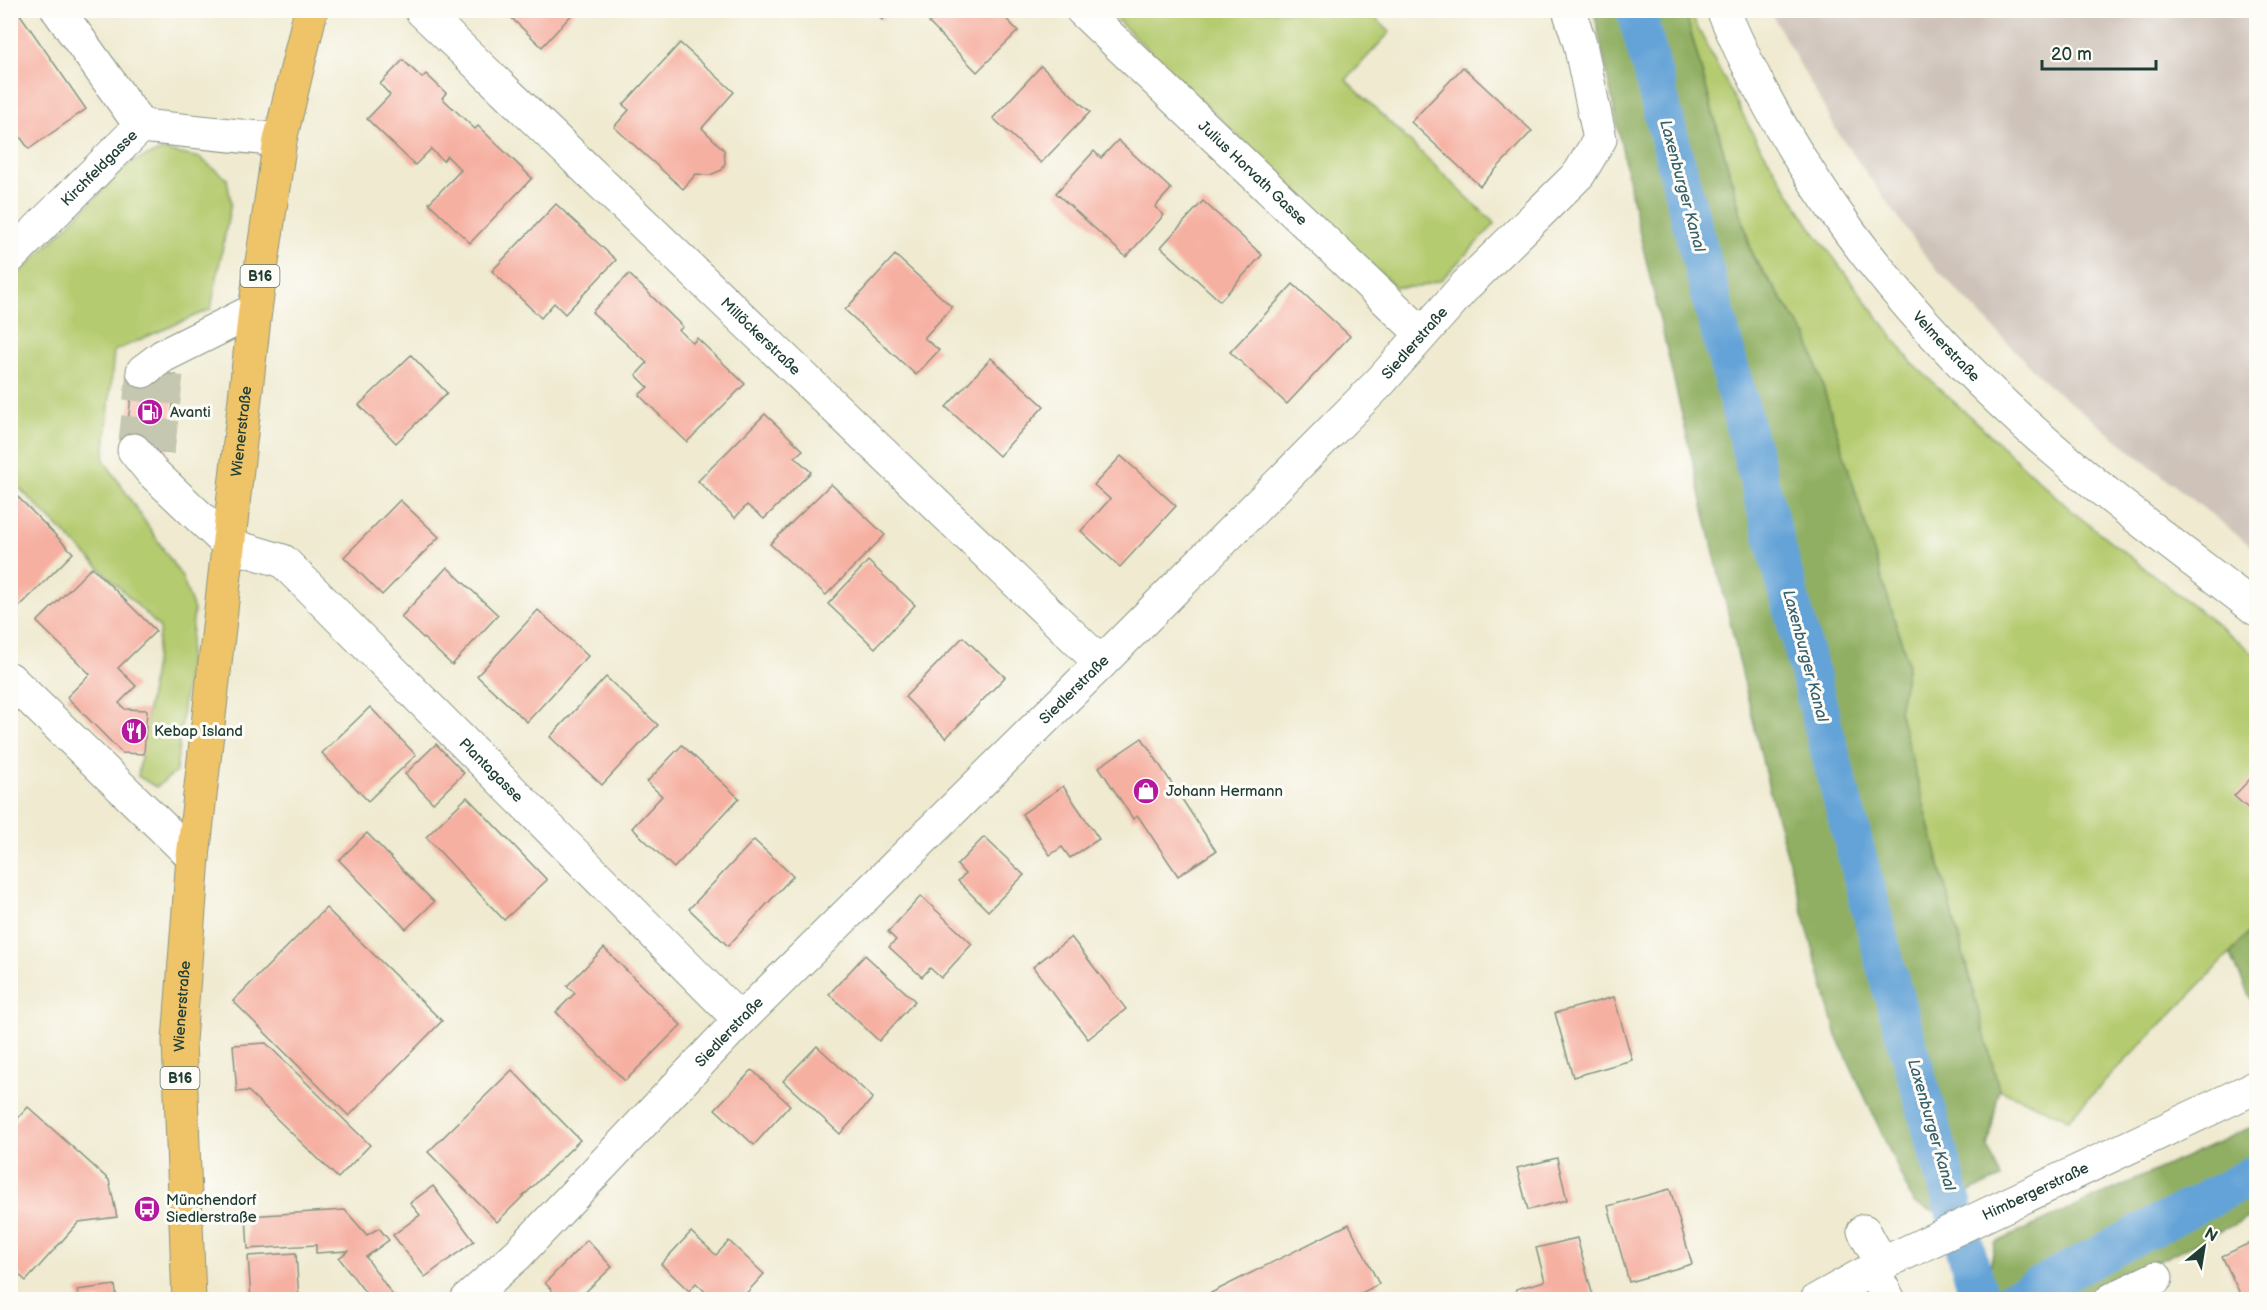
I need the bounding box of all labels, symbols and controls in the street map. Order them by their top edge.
scale bar [2042,33,2156,71]
text: 20 m [2051,44,2092,65]
street label: Julius Horvath Gasse [1194,116,1312,229]
water label: Laxenburger Kanal [1655,118,1709,255]
street label: Kirchfeldgasse [57,126,141,210]
road number: B16 [240,265,280,287]
street label: Millöckerstraße [717,293,805,379]
street label: Siedlerstraße [1377,303,1452,383]
street label: Velmerstraße [1908,307,1984,386]
street label: Wienerstraße [227,385,256,478]
fuel station icon: Avanti [135,397,165,427]
place label: Avanti [170,403,211,422]
water label: Laxenburger Kanal [1778,588,1832,725]
street label: Siedlerstraße [1035,651,1113,728]
restaurant icon: Kebap Island [119,716,149,746]
place label: Kebap Island [154,722,243,741]
street label: Plantagasse [455,734,527,806]
shop icon: Johann Hermann [1131,776,1161,806]
place label: Johann Hermann [1166,782,1283,801]
street label: Wienerstraße [169,960,195,1052]
street label: Siedlerstraße [691,993,767,1071]
water label: Laxenburger Kanal [1903,1057,1959,1194]
road number: B16 [160,1067,200,1089]
street label: Himbergerstraße [1979,1158,2092,1225]
place label: Münchendorf Siedlerstraße [166,1191,257,1227]
bus stop icon: Münchendorf Siedlerstraße [132,1194,162,1224]
north arrow [2174,1217,2234,1277]
text: N [2201,1224,2221,1247]

